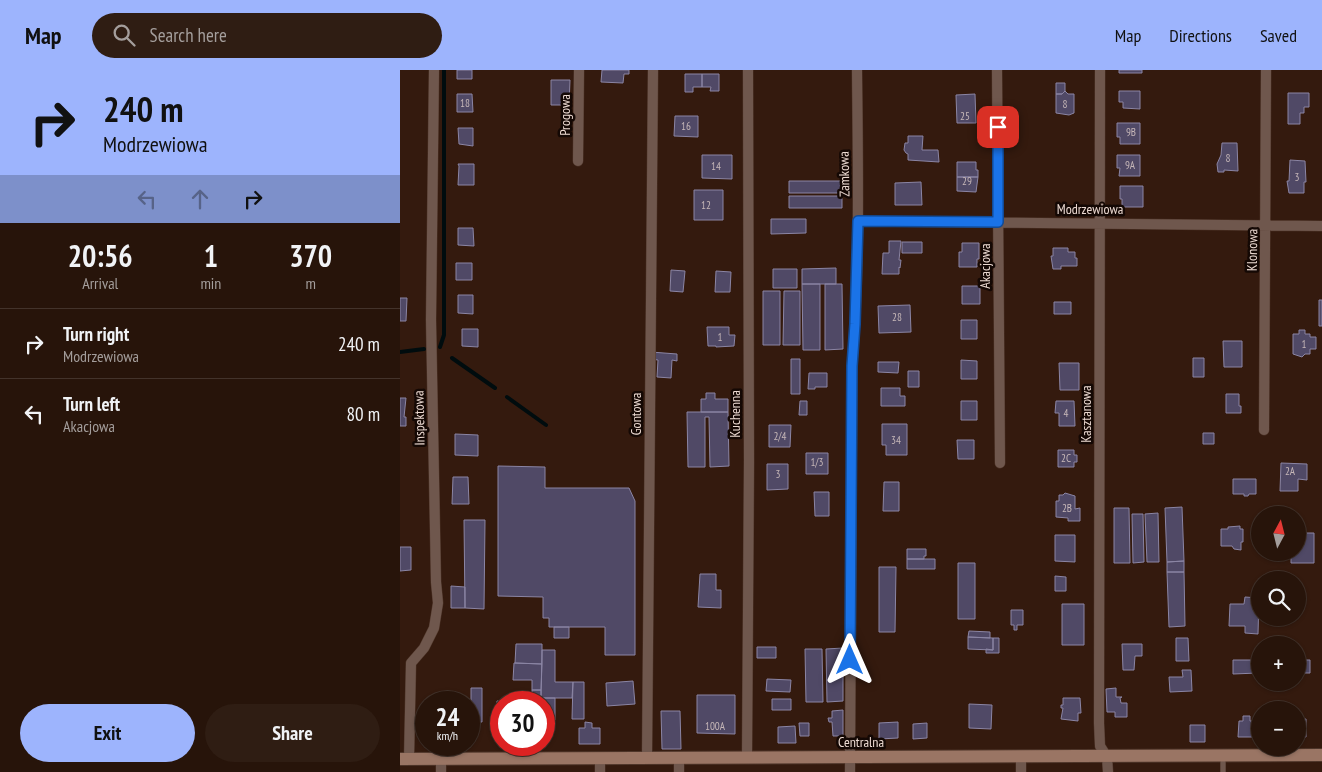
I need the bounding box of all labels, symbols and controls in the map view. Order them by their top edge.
search box [92,13,442,58]
text: Map [25,20,62,51]
icon: search [110,21,138,49]
text: Search here [150,23,227,47]
text: Map [1115,24,1141,47]
text: Directions [1169,24,1232,47]
text: Saved [1260,24,1297,47]
text: 240 m [103,86,184,132]
icon: right [20,90,85,155]
street label: Progowa [556,94,574,136]
house number: 18 [460,96,470,110]
house number: 8 [1063,97,1068,111]
pin [977,106,1019,148]
house number: 25 [960,109,970,123]
icon: arrive [984,113,1012,141]
house number: 16 [681,119,691,133]
house number: 9B [1126,125,1136,139]
text: Modrzewiowa [103,130,207,158]
street label: Zamkowa [835,151,853,197]
house number: 8 [1226,151,1231,165]
house number: 9A [1125,158,1136,172]
house number: 14 [711,159,721,173]
house number: 3 [1295,170,1300,184]
house number: 29 [962,174,972,188]
icon: left [133,185,161,213]
icon: ahead [186,185,214,213]
icon: right [239,185,267,213]
house number: 12 [701,198,711,212]
street label: Modrzewiowa [1057,200,1123,218]
street label: Klonowa [1243,229,1261,271]
text: 20:56 [68,236,133,275]
text: 1 [204,236,218,275]
text: 370 [289,236,332,275]
street label: Akacjowa [976,243,994,289]
text: Arrival [82,273,118,293]
text: min [200,273,221,293]
text: m [305,273,316,293]
house number: 28 [892,310,902,324]
text: Turn right [63,322,129,346]
icon: right [20,330,48,358]
house number: 1 [718,330,723,344]
text: 240 m [338,332,380,356]
house number: 1 [1302,337,1307,351]
text: Modrzewiowa [63,346,139,366]
street label: Kasztanowa [1077,385,1095,443]
street label: Inspektowa [410,390,428,446]
street label: Kuchenna [726,390,744,438]
text: Turn left [63,392,120,416]
street label: Gontowa [627,393,645,435]
icon: left [20,400,48,428]
text: 80 m [347,402,380,426]
house number: 4 [1064,406,1069,420]
text: Akacjowa [63,416,115,436]
house number: 2/4 [773,429,787,443]
house number: 34 [891,433,901,447]
house number: 2C [1061,451,1071,465]
house number: 1/3 [810,455,824,469]
house number: 2A [1285,464,1296,478]
house number: 3 [776,467,781,481]
house number: 2B [1062,501,1072,515]
north arrow [1251,506,1306,561]
map controls [1251,506,1306,756]
button: search [1251,571,1306,626]
position arrow [823,633,875,685]
button: + [1251,636,1306,691]
speed limit sign: 30 [490,691,555,756]
text: 24 [436,701,459,733]
button: − [1251,701,1306,756]
button: Exit [20,704,195,762]
button: Share [205,704,380,762]
house number: 100A [705,719,726,733]
text: km/h [437,728,458,743]
street label: Centralna [838,733,884,751]

